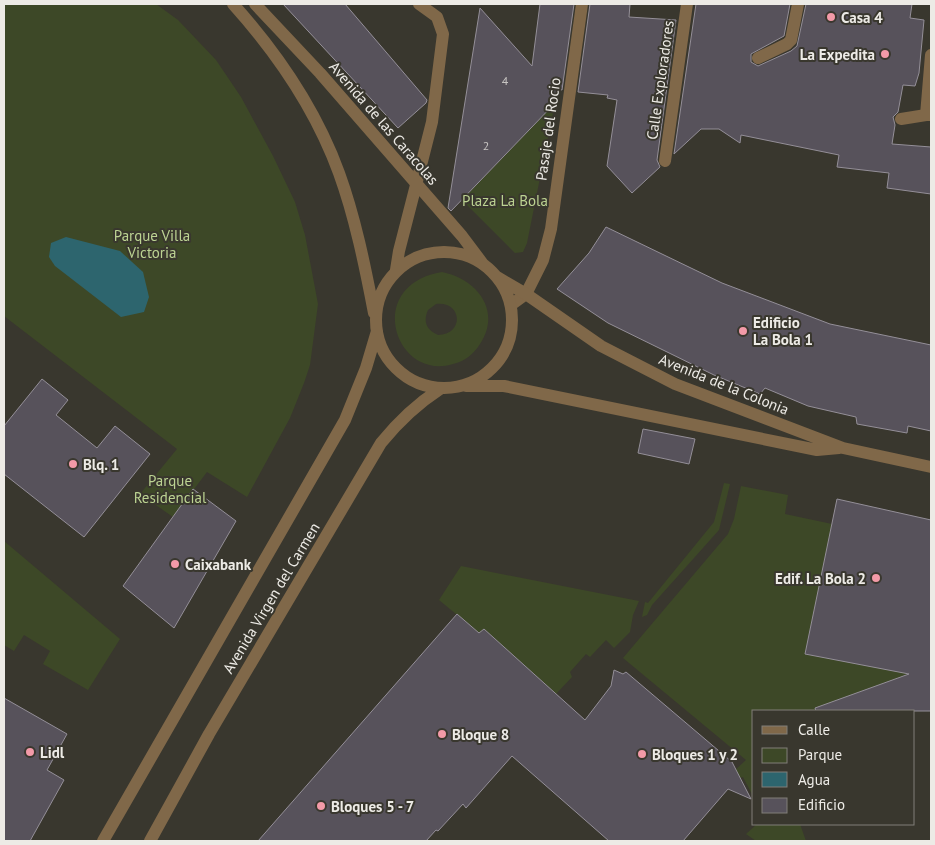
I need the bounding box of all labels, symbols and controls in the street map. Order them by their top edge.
place label: Casa 4 [841,8,883,27]
marker: Casa 4 [825,11,837,23]
street label: Calle Exploradores [642,19,678,141]
place label: La Expedita [800,45,875,64]
marker: La Expedita [879,48,891,60]
street label: Avenida de las Caracolas [325,57,443,189]
house number: 4 [502,73,509,88]
street label: Pasaje del Rocio [531,76,565,182]
house number: 2 [483,138,489,153]
park label: Plaza La Bola [462,191,548,210]
park label: Parque Villa Victoria [114,226,190,262]
place label: Edificio La Bola 1 [753,313,813,349]
marker: Edificio La Bola 1 [737,325,749,337]
street label: Avenida de la Colonia [656,349,792,419]
place label: Blq. 1 [83,455,119,474]
marker: Blq. 1 [67,458,79,470]
park label: Parque Residencial [134,471,207,507]
street label: Avenida Virgen del Carmen [218,519,324,677]
place label: Caixabank [185,555,252,574]
marker: Caixabank [169,558,181,570]
place label: Edif. La Bola 2 [775,569,866,588]
marker: Edif. La Bola 2 [870,572,882,584]
legend [752,710,915,825]
text: Calle [798,720,830,739]
place label: Bloque 8 [452,725,509,744]
marker: Bloque 8 [436,728,448,740]
place label: Lidl [40,743,65,762]
place label: Bloques 1 y 2 [652,745,738,764]
text: Parque [798,745,842,764]
marker: Lidl [24,746,36,758]
marker: Bloques 1 y 2 [636,748,648,760]
text: Agua [798,770,830,789]
text: Edificio [798,795,845,814]
place label: Bloques 5 - 7 [331,797,414,816]
marker: Bloques 5 - 7 [315,800,327,812]

